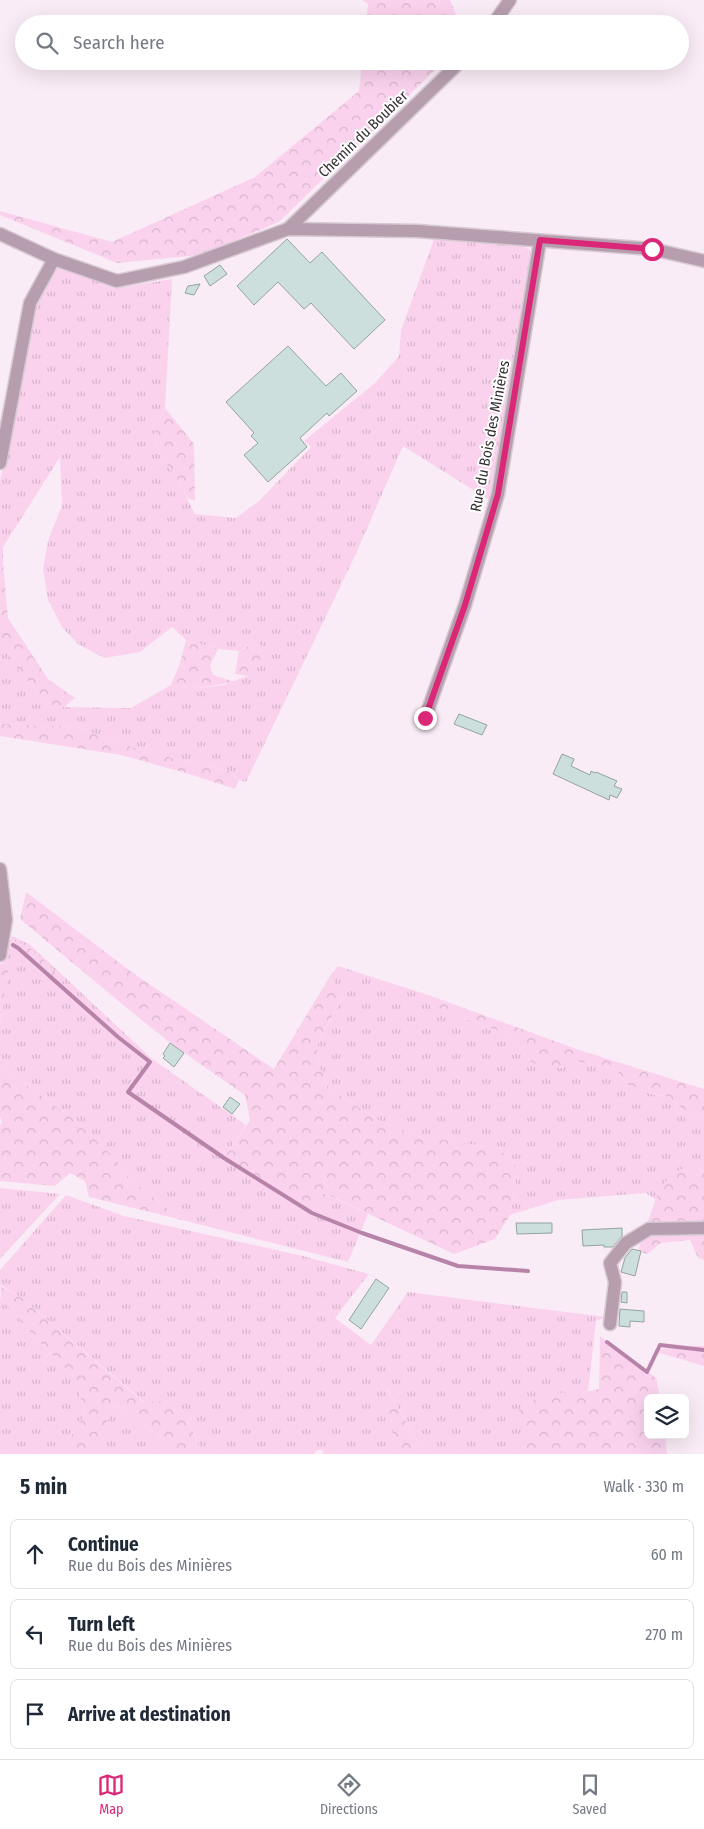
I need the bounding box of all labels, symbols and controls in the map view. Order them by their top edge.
search box [15,15,689,70]
icon: search [33,29,61,57]
text: Search here [73,31,165,54]
street label: Chemin du Boubier [315,86,412,181]
route start [641,238,664,261]
street label: Rue du Bois des Minières [466,359,514,513]
route end [414,707,437,730]
map controls [644,1394,689,1439]
button: layers [644,1394,689,1439]
text: 5 min [20,1474,67,1500]
text: Walk · 330 m [603,1477,684,1496]
text: Continue [68,1533,139,1556]
icon: ahead [21,1540,49,1568]
text: 60 m [651,1545,683,1564]
text: Rue du Bois des Minières [68,1556,232,1575]
text: Turn left [68,1613,135,1636]
icon: left [21,1620,49,1648]
text: 270 m [645,1625,683,1644]
text: Rue du Bois des Minières [68,1636,232,1655]
icon: arrive [21,1700,49,1728]
text: Arrive at destination [68,1703,231,1726]
tab: Map [97,1771,125,1818]
tab: Directions [320,1771,378,1818]
tab: Saved [572,1771,607,1818]

